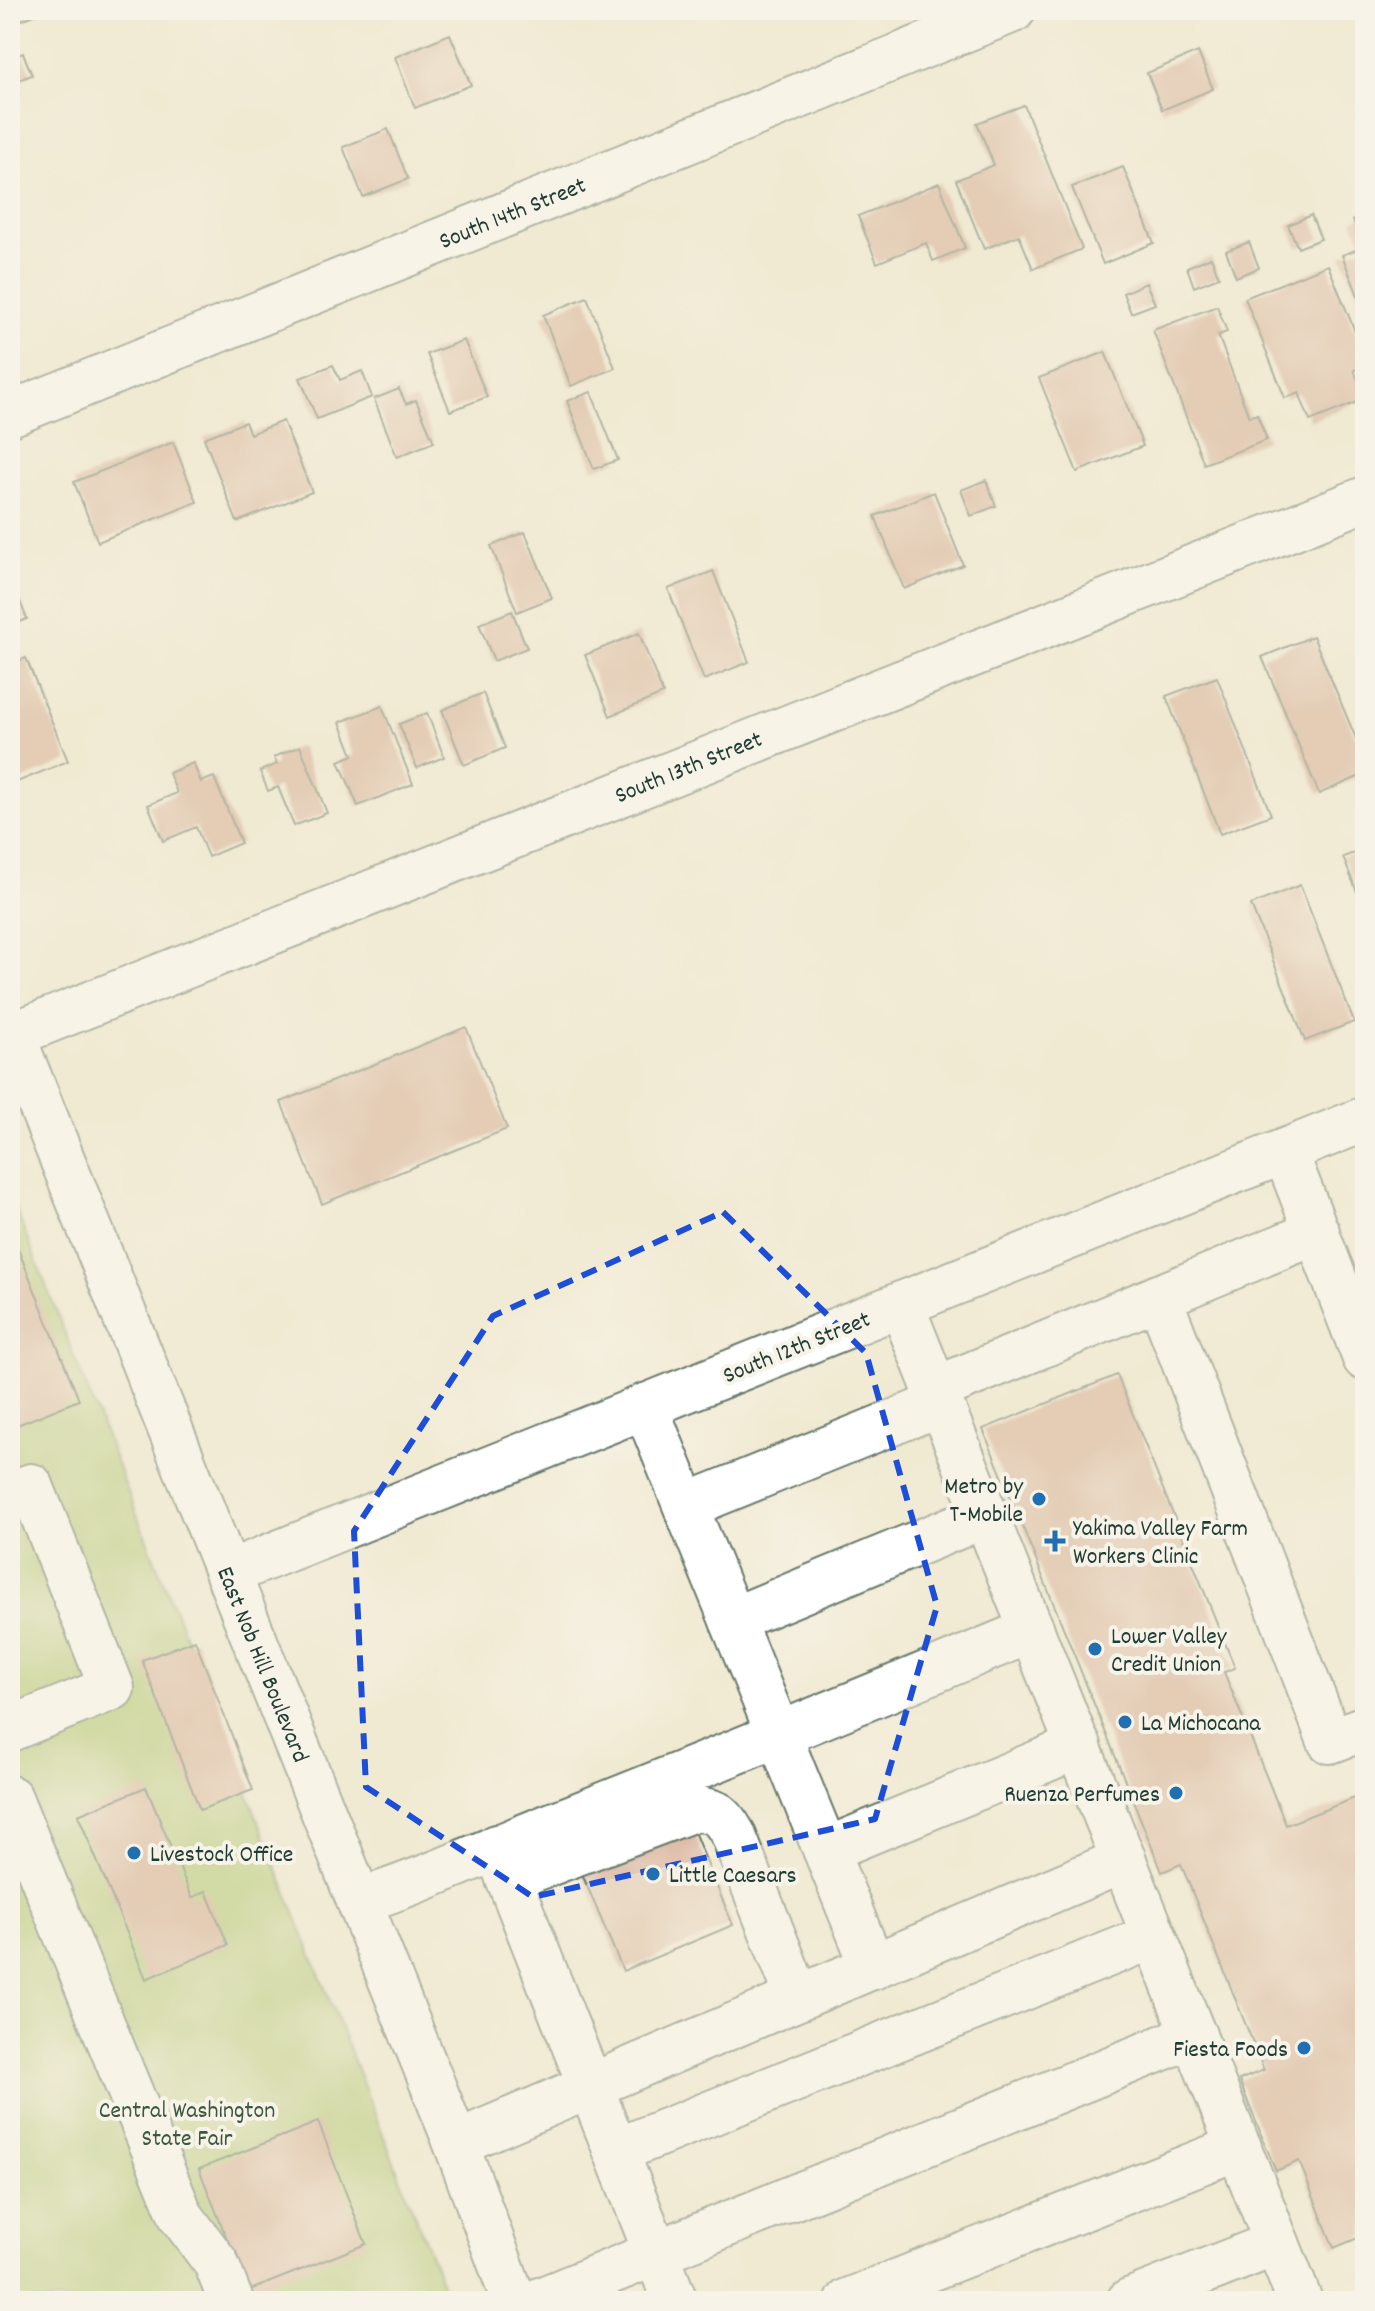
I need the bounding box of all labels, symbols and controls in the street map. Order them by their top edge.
street label: South 14th Street [435,170,592,260]
street label: South 13th Street [610,724,768,814]
street label: South 12th Street [718,1304,876,1394]
place label: Metro by T-Mobile [944,1471,1024,1533]
marker: Metro by T-Mobile [1030,1490,1048,1508]
place label: Yakima Valley Farm Workers Clinic [1073,1513,1248,1575]
marker: Yakima Valley Farm Workers Clinic [1044,1530,1066,1552]
street label: East Nob Hill Boulevard [206,1562,316,1768]
place label: Lower Valley Credit Union [1111,1621,1228,1683]
marker: Lower Valley Credit Union [1086,1640,1104,1658]
place label: La Michocana [1141,1708,1261,1742]
marker: La Michocana [1116,1713,1134,1731]
place label: Ruenza Perfumes [1004,1779,1160,1813]
marker: Ruenza Perfumes [1167,1784,1185,1802]
place label: Livestock Office [150,1839,293,1873]
marker: Livestock Office [125,1844,143,1862]
place label: Little Caesars [669,1860,797,1894]
marker: Little Caesars [644,1865,662,1883]
place label: Fiesta Foods [1173,2034,1288,2068]
marker: Fiesta Foods [1295,2039,1313,2057]
park label: Central Washington State Fair [99,2095,275,2157]

